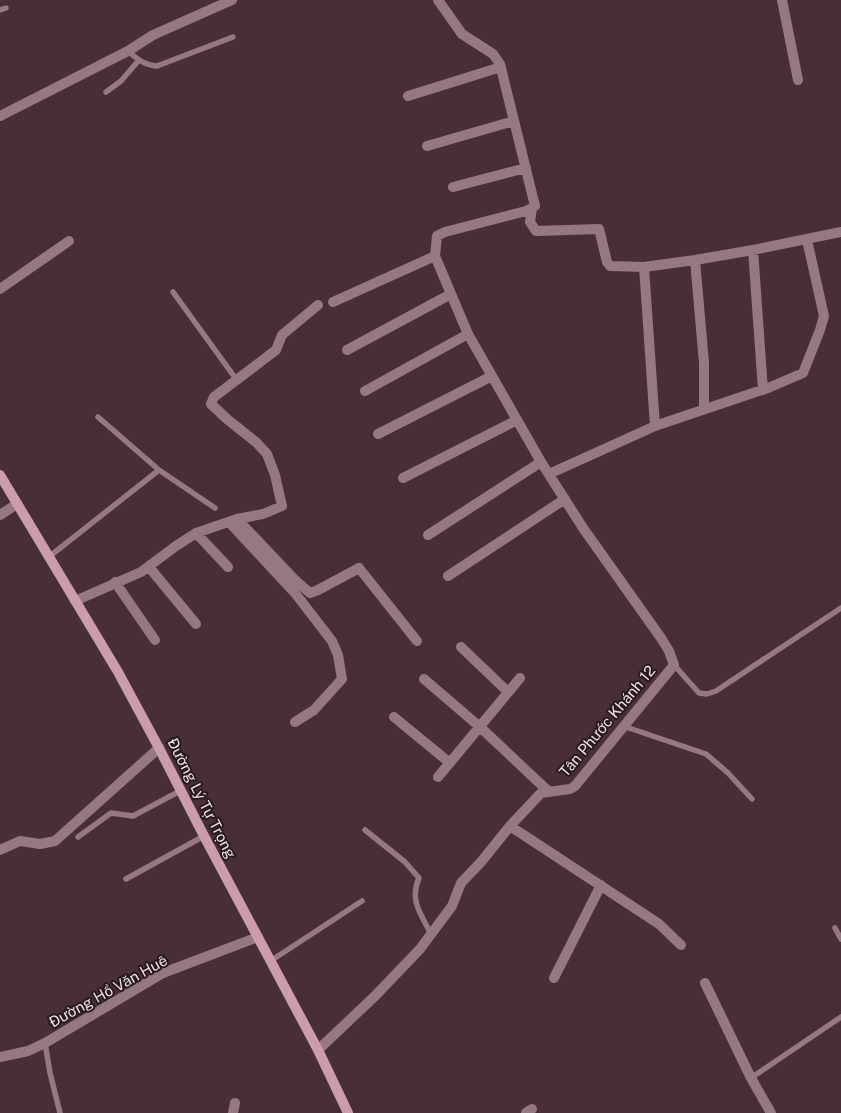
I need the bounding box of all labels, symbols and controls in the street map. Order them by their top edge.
street label: Tân Phước Khánh 12 [556,662,659,780]
street label: Đường Lý Tự Trọng [164,735,240,861]
street label: Đường Hồ Văn Huê [46,951,170,1031]

